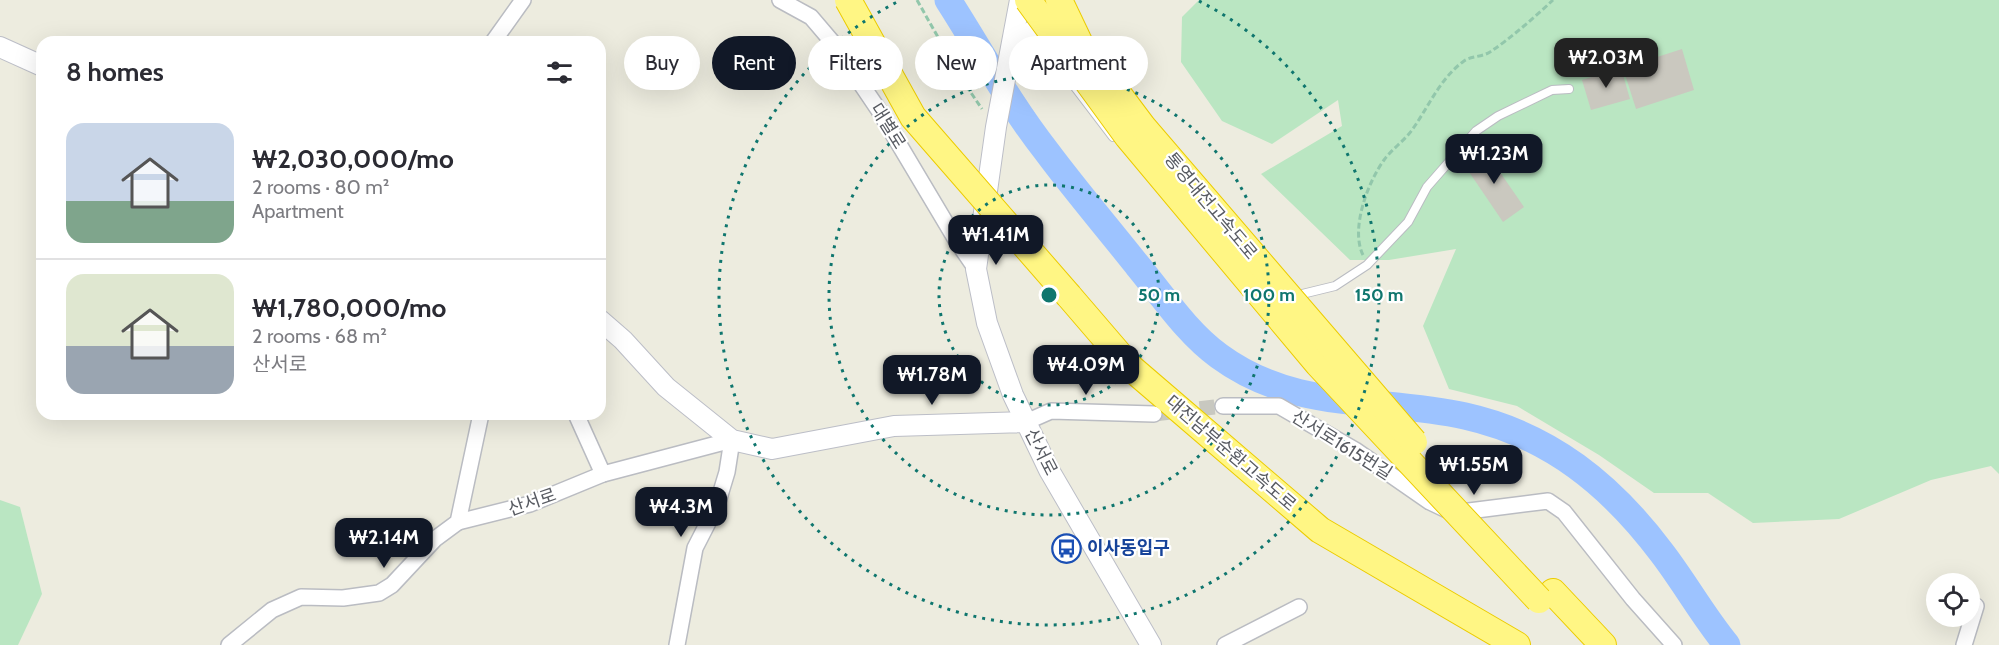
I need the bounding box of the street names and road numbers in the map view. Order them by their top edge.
street label: 대별로 [866,99,910,153]
street label: 통영대전고속도로 [1160,148,1262,264]
street label: 대전남부순환고속도로 [1161,390,1301,516]
street label: 산서로1615번길 [1288,405,1396,485]
street label: 산서로 [1020,425,1062,479]
street label: 산서로 [505,484,559,520]

